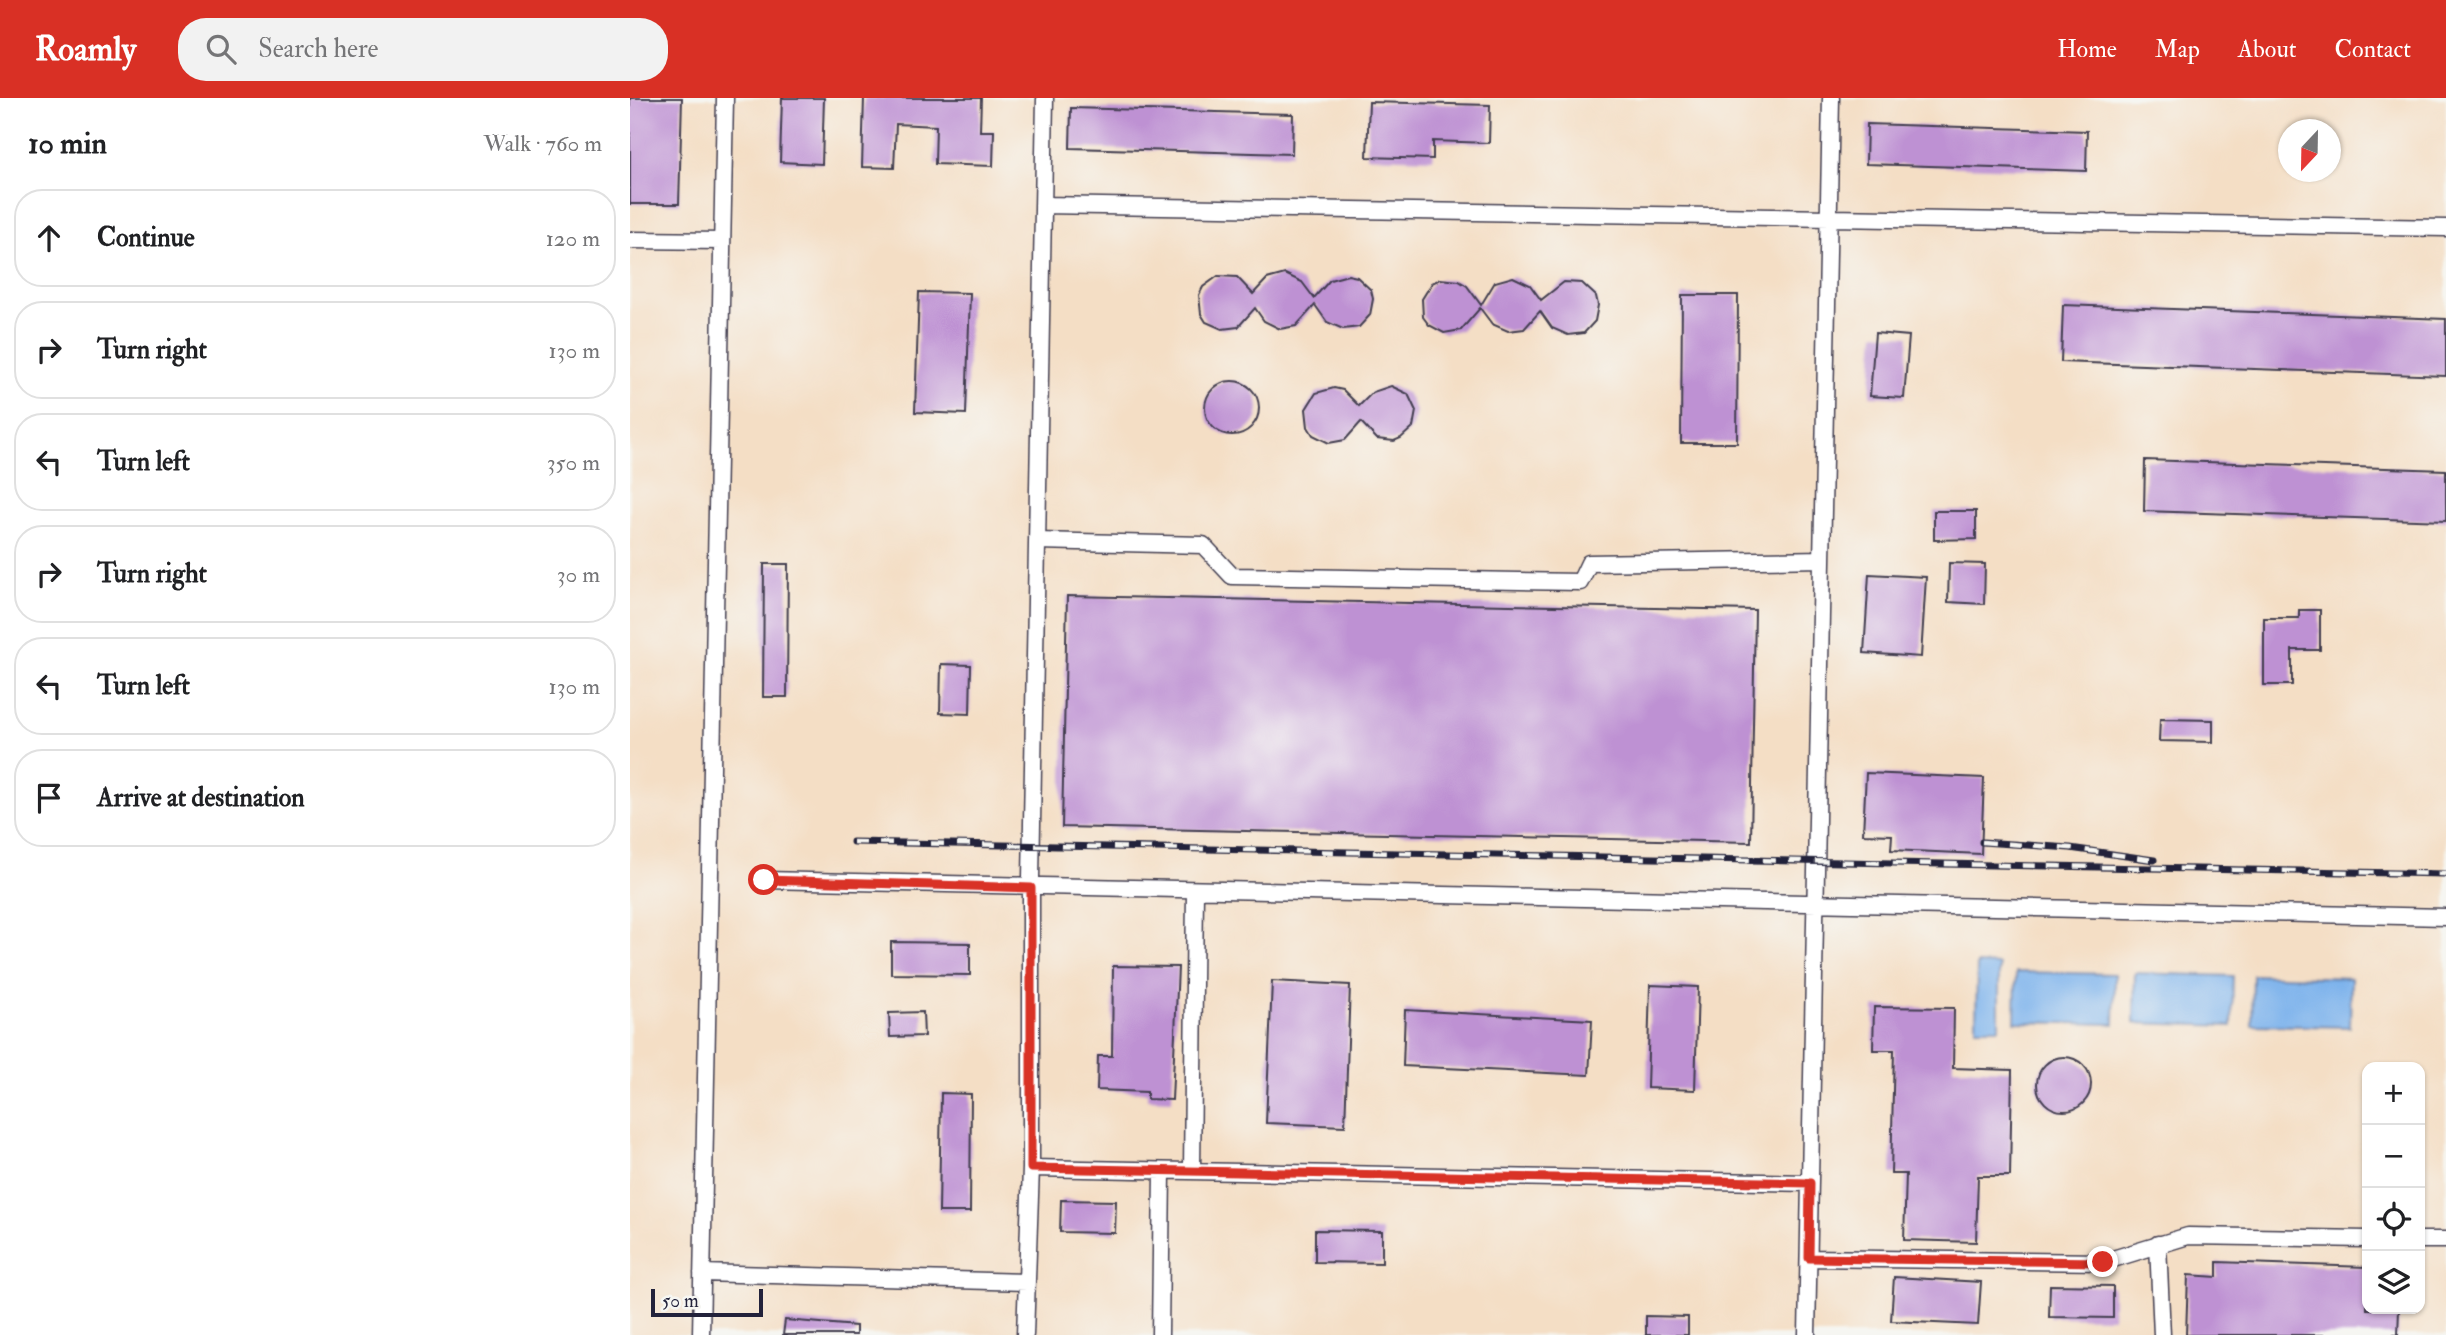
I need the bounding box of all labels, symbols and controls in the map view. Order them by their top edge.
search box [178,18,668,81]
text: Roamly [35,29,136,70]
icon: search [202,30,240,68]
text: Search here [258,33,378,65]
text: Home [2057,34,2117,65]
text: Map [2155,34,2200,65]
text: About [2238,34,2297,65]
text: Contact [2335,34,2411,65]
north arrow [2278,119,2341,182]
text: 10 min [28,125,107,162]
text: Walk · 760 m [483,129,602,158]
icon: ahead [30,219,68,257]
text: Continue [97,222,195,254]
text: 120 m [546,224,600,253]
icon: right [30,331,68,369]
text: Turn right [97,334,207,366]
text: 130 m [548,336,600,365]
icon: left [30,443,68,481]
text: Turn left [97,446,190,478]
text: 350 m [547,448,600,477]
icon: right [30,555,68,593]
text: Turn right [97,558,207,590]
text: 30 m [557,560,600,589]
icon: left [30,667,68,705]
text: Turn left [97,670,190,702]
text: 130 m [548,672,600,701]
icon: arrive [30,779,68,817]
text: Arrive at destination [97,782,305,814]
route start [748,864,779,895]
map controls [2362,1062,2425,1314]
button: + [2362,1062,2425,1125]
button: − [2362,1125,2425,1188]
button: locate [2362,1188,2425,1251]
route end [2087,1246,2118,1277]
button: layers [2362,1251,2425,1314]
scale bar [651,1286,763,1318]
text: 50 m [662,1289,699,1313]

